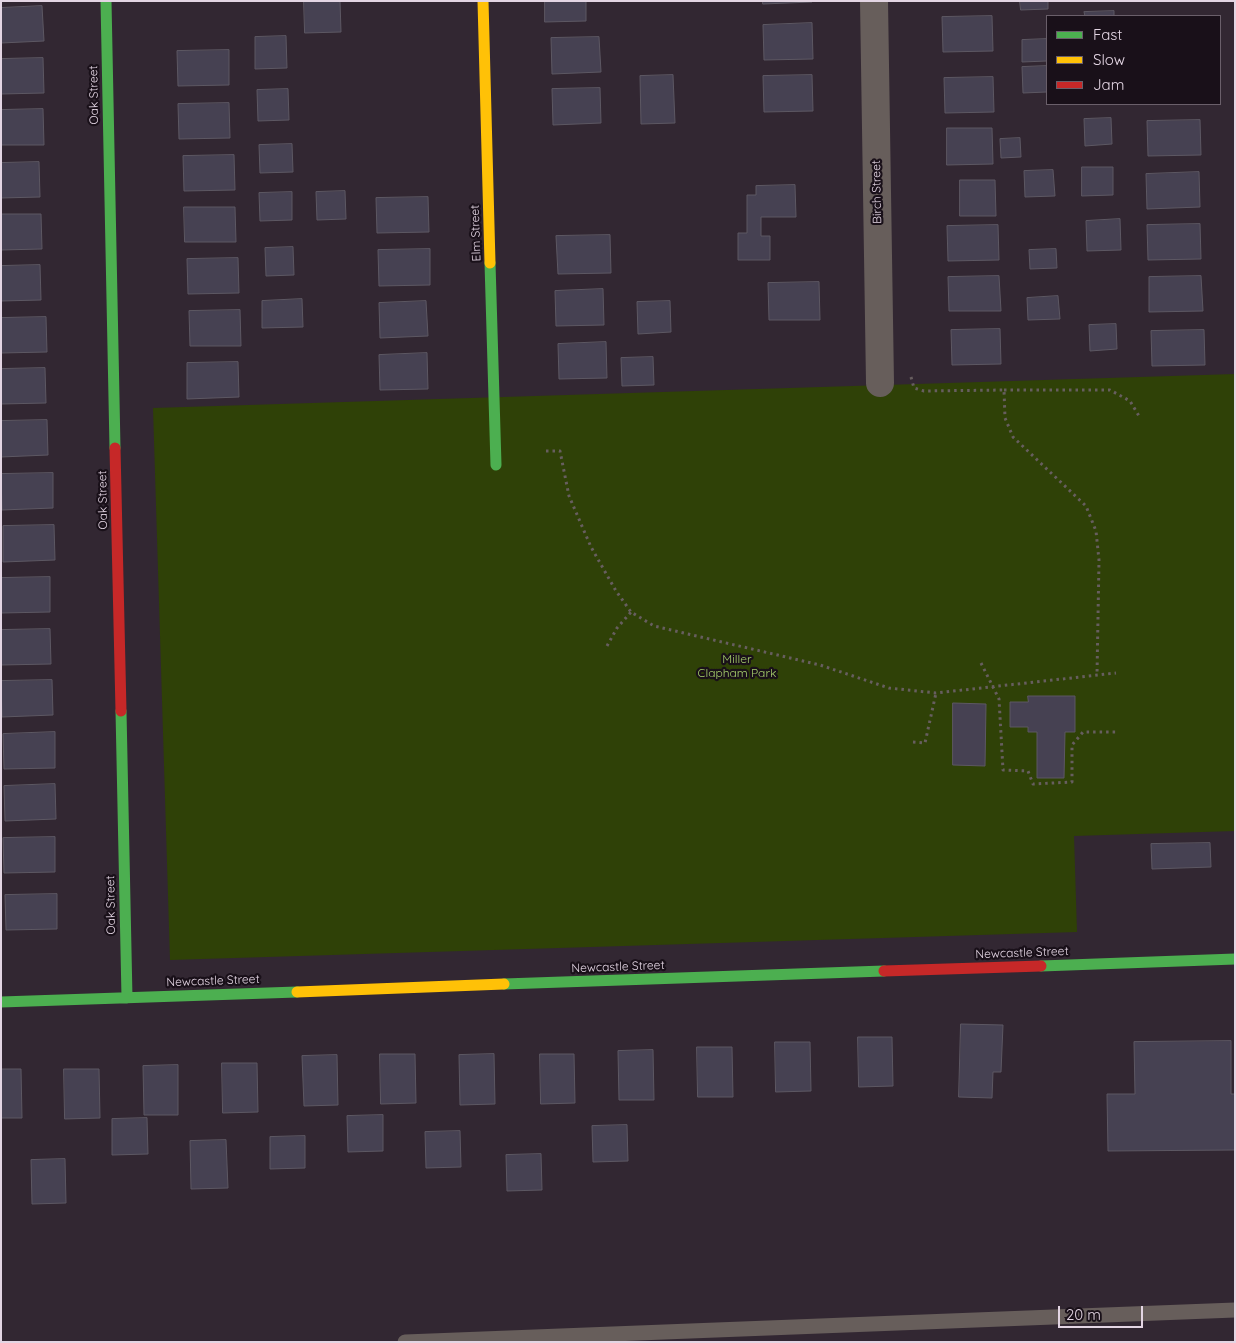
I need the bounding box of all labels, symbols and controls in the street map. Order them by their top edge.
legend [1046,15,1221,105]
text: Fast [1093,25,1122,44]
text: Slow [1093,50,1125,69]
street label: Oak Street [86,65,102,125]
text: Jam [1093,75,1124,94]
street label: Birch Street [869,160,885,224]
street label: Elm Street [468,204,484,262]
street label: Oak Street [95,470,111,530]
park label: Miller Clapham Park [698,652,776,680]
street label: Oak Street [103,875,119,935]
street label: Newcastle Street [975,944,1069,962]
street label: Newcastle Street [571,958,665,976]
street label: Newcastle Street [166,972,260,990]
scale bar [1061,1296,1146,1328]
text: 20 m [1066,1305,1101,1324]

